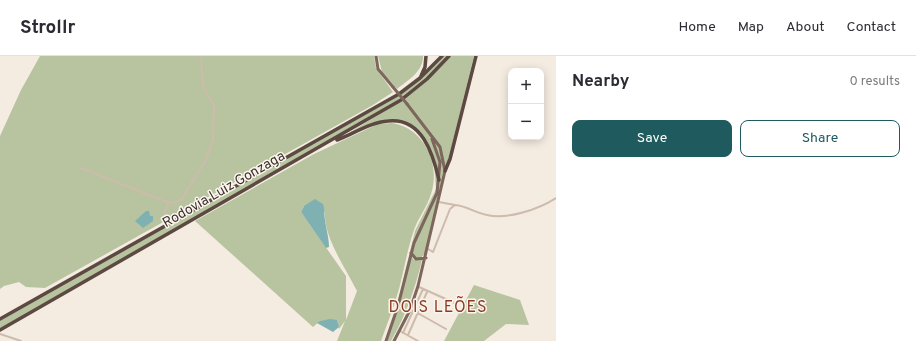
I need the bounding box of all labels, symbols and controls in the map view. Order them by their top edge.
text: Strollr [20,16,75,40]
text: Home [679,19,716,36]
text: Map [738,19,764,36]
text: About [786,19,825,36]
text: Contact [847,19,896,36]
map controls [508,68,544,140]
button: + [508,68,544,104]
text: Nearby [572,71,629,93]
text: 0 results [849,74,900,90]
button: − [508,104,544,140]
button: Save [572,120,732,157]
button: Share [740,120,900,157]
street label: Rodovia Luiz Gonzaga [160,148,288,232]
district label: DOIS LEÕES [388,295,488,318]

